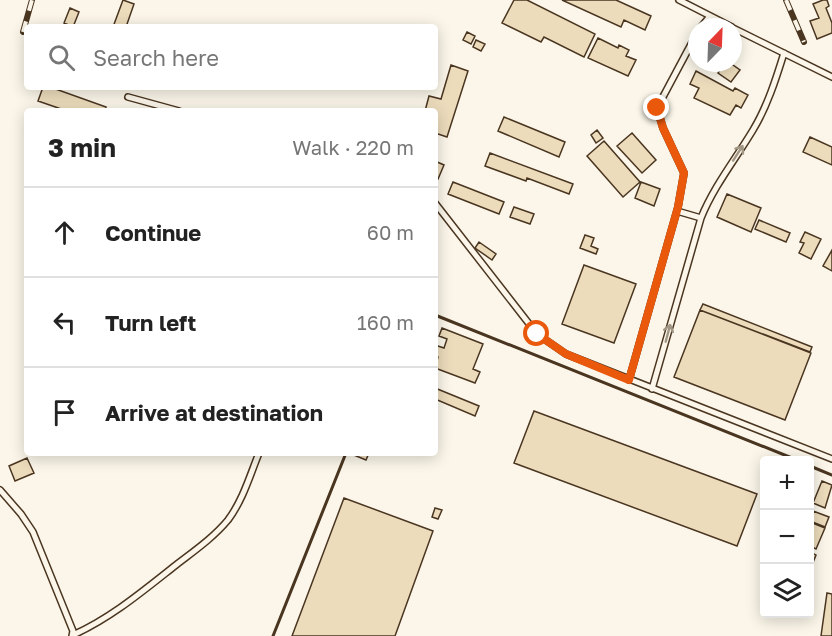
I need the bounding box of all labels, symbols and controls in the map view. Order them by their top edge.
north arrow [688,18,742,72]
search box [24,24,438,90]
icon: search [45,41,78,74]
text: Search here [93,44,219,71]
route end [643,94,669,120]
text: 3 min [48,132,116,163]
text: Walk · 220 m [292,135,414,159]
one-way arrow [733,145,745,162]
icon: ahead [48,216,81,249]
text: Continue [105,219,201,246]
text: 60 m [367,220,414,244]
icon: left [48,306,81,339]
text: Turn left [105,309,196,336]
text: 160 m [357,310,414,334]
route start [523,320,549,346]
one-way arrow [662,324,674,343]
icon: arrive [48,396,81,429]
text: Arrive at destination [105,399,323,426]
map controls [760,456,814,618]
button: + [760,456,814,510]
button: − [760,510,814,564]
button: layers [760,564,814,618]

